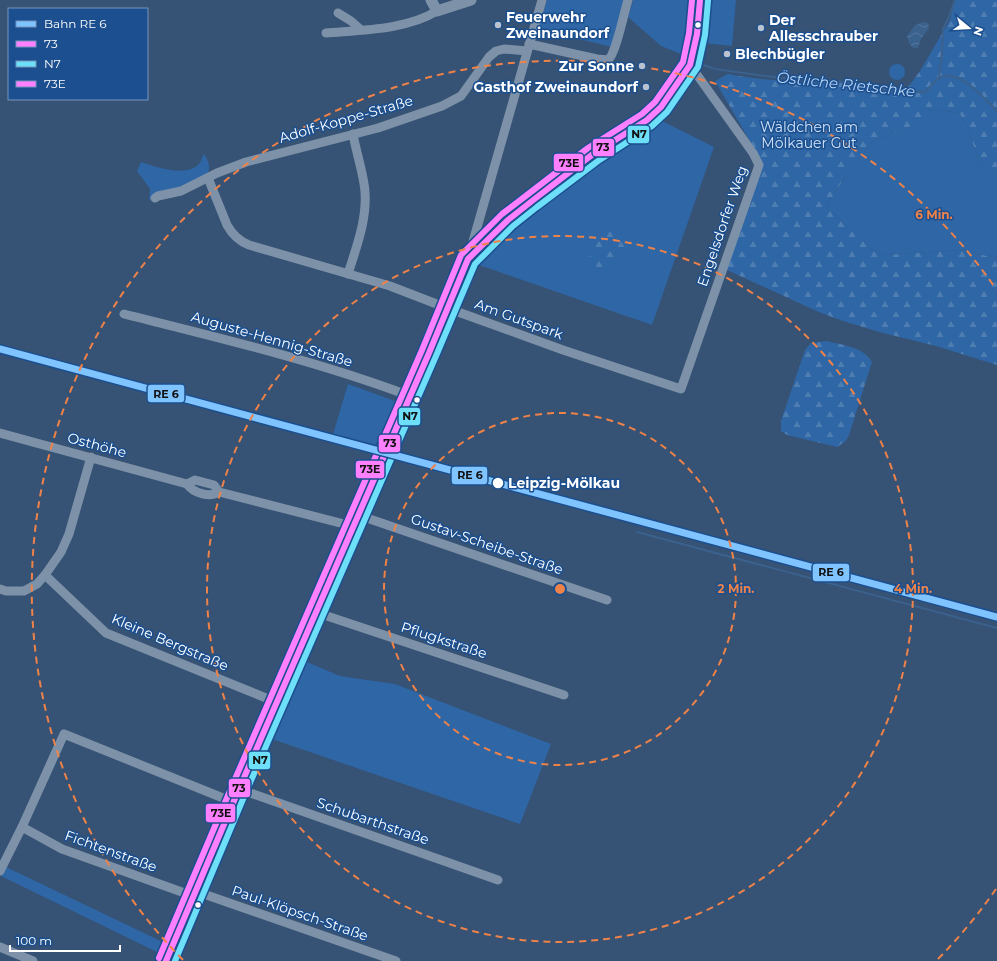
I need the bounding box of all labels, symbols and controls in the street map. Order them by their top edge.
legend [8,8,148,100]
place label: Feuerwehr Zweinaundorf [506,8,610,42]
north arrow [949,8,989,48]
place label: Der Allesschrauber [768,11,878,45]
text: Bahn RE 6 [44,16,107,31]
marker: Feuerwehr Zweinaundorf [493,20,503,30]
unlabelled marker [693,20,703,30]
marker: Der Allesschrauber [756,23,766,33]
text: N [970,25,987,37]
text: 73 [44,36,58,51]
place label: Blechbügler [735,45,825,63]
marker: Blechbügler [722,49,732,59]
text: N7 [44,56,61,71]
place label: Zur Sonne [559,57,634,75]
marker: Zur Sonne [637,61,647,71]
water label: Östliche Rietschke [776,67,916,101]
text: 73E [44,76,66,91]
place label: Gasthof Zweinaundorf [474,78,639,96]
marker: Gasthof Zweinaundorf [641,82,651,92]
street label: Adolf-Koppe-Straße [277,91,415,147]
park label: Wäldchen am Mölkauer Gut [760,118,858,152]
line badge: N7 [627,125,650,144]
text: N7 [631,127,647,141]
line badge: 73 [592,138,615,157]
text: 73 [596,140,610,154]
line badge: 73E [553,153,584,172]
text: 73E [559,156,579,170]
street label: Engelsdorfer Weg [693,163,751,289]
text: 6 Min. [915,207,953,222]
street label: Am Gutspark [472,295,566,344]
street label: Auguste-Hennig-Straße [189,307,355,371]
line badge: RE 6 [147,384,185,403]
text: RE 6 [153,387,179,401]
unlabelled marker [412,395,422,405]
line badge: N7 [398,407,421,426]
text: N7 [402,409,418,423]
street label: Osthöhe [65,428,129,462]
line badge: 73 [378,434,401,453]
text: 73 [383,436,397,450]
line badge: 73E [355,460,385,479]
text: 73E [360,462,380,476]
line badge: RE 6 [451,466,488,485]
text: RE 6 [457,468,483,482]
place label: Leipzig-Mölkau [508,474,620,492]
marker: Leipzig-Mölkau [491,476,505,490]
street label: Gustav-Scheibe-Straße [409,509,565,579]
line badge: RE 6 [812,563,850,582]
text: RE 6 [818,565,844,579]
text: 2 Min. [718,581,754,596]
text: 4 Min. [894,581,932,596]
centre of rings [553,582,567,596]
street label: Kleine Bergstraße [109,609,231,675]
street label: Pflugkstraße [399,618,489,662]
line badge: N7 [248,751,271,770]
text: N7 [252,753,268,767]
line badge: 73 [228,778,251,798]
text: 73 [232,781,246,795]
street label: Schubarthstraße [314,793,432,849]
line badge: 73E [205,803,236,823]
text: 73E [211,806,231,820]
street label: Fichtenstraße [62,826,160,876]
street label: Paul-Klöpsch-Straße [229,881,371,945]
unlabelled marker [193,900,203,910]
scale bar [10,927,120,953]
text: 100 m [16,933,52,948]

